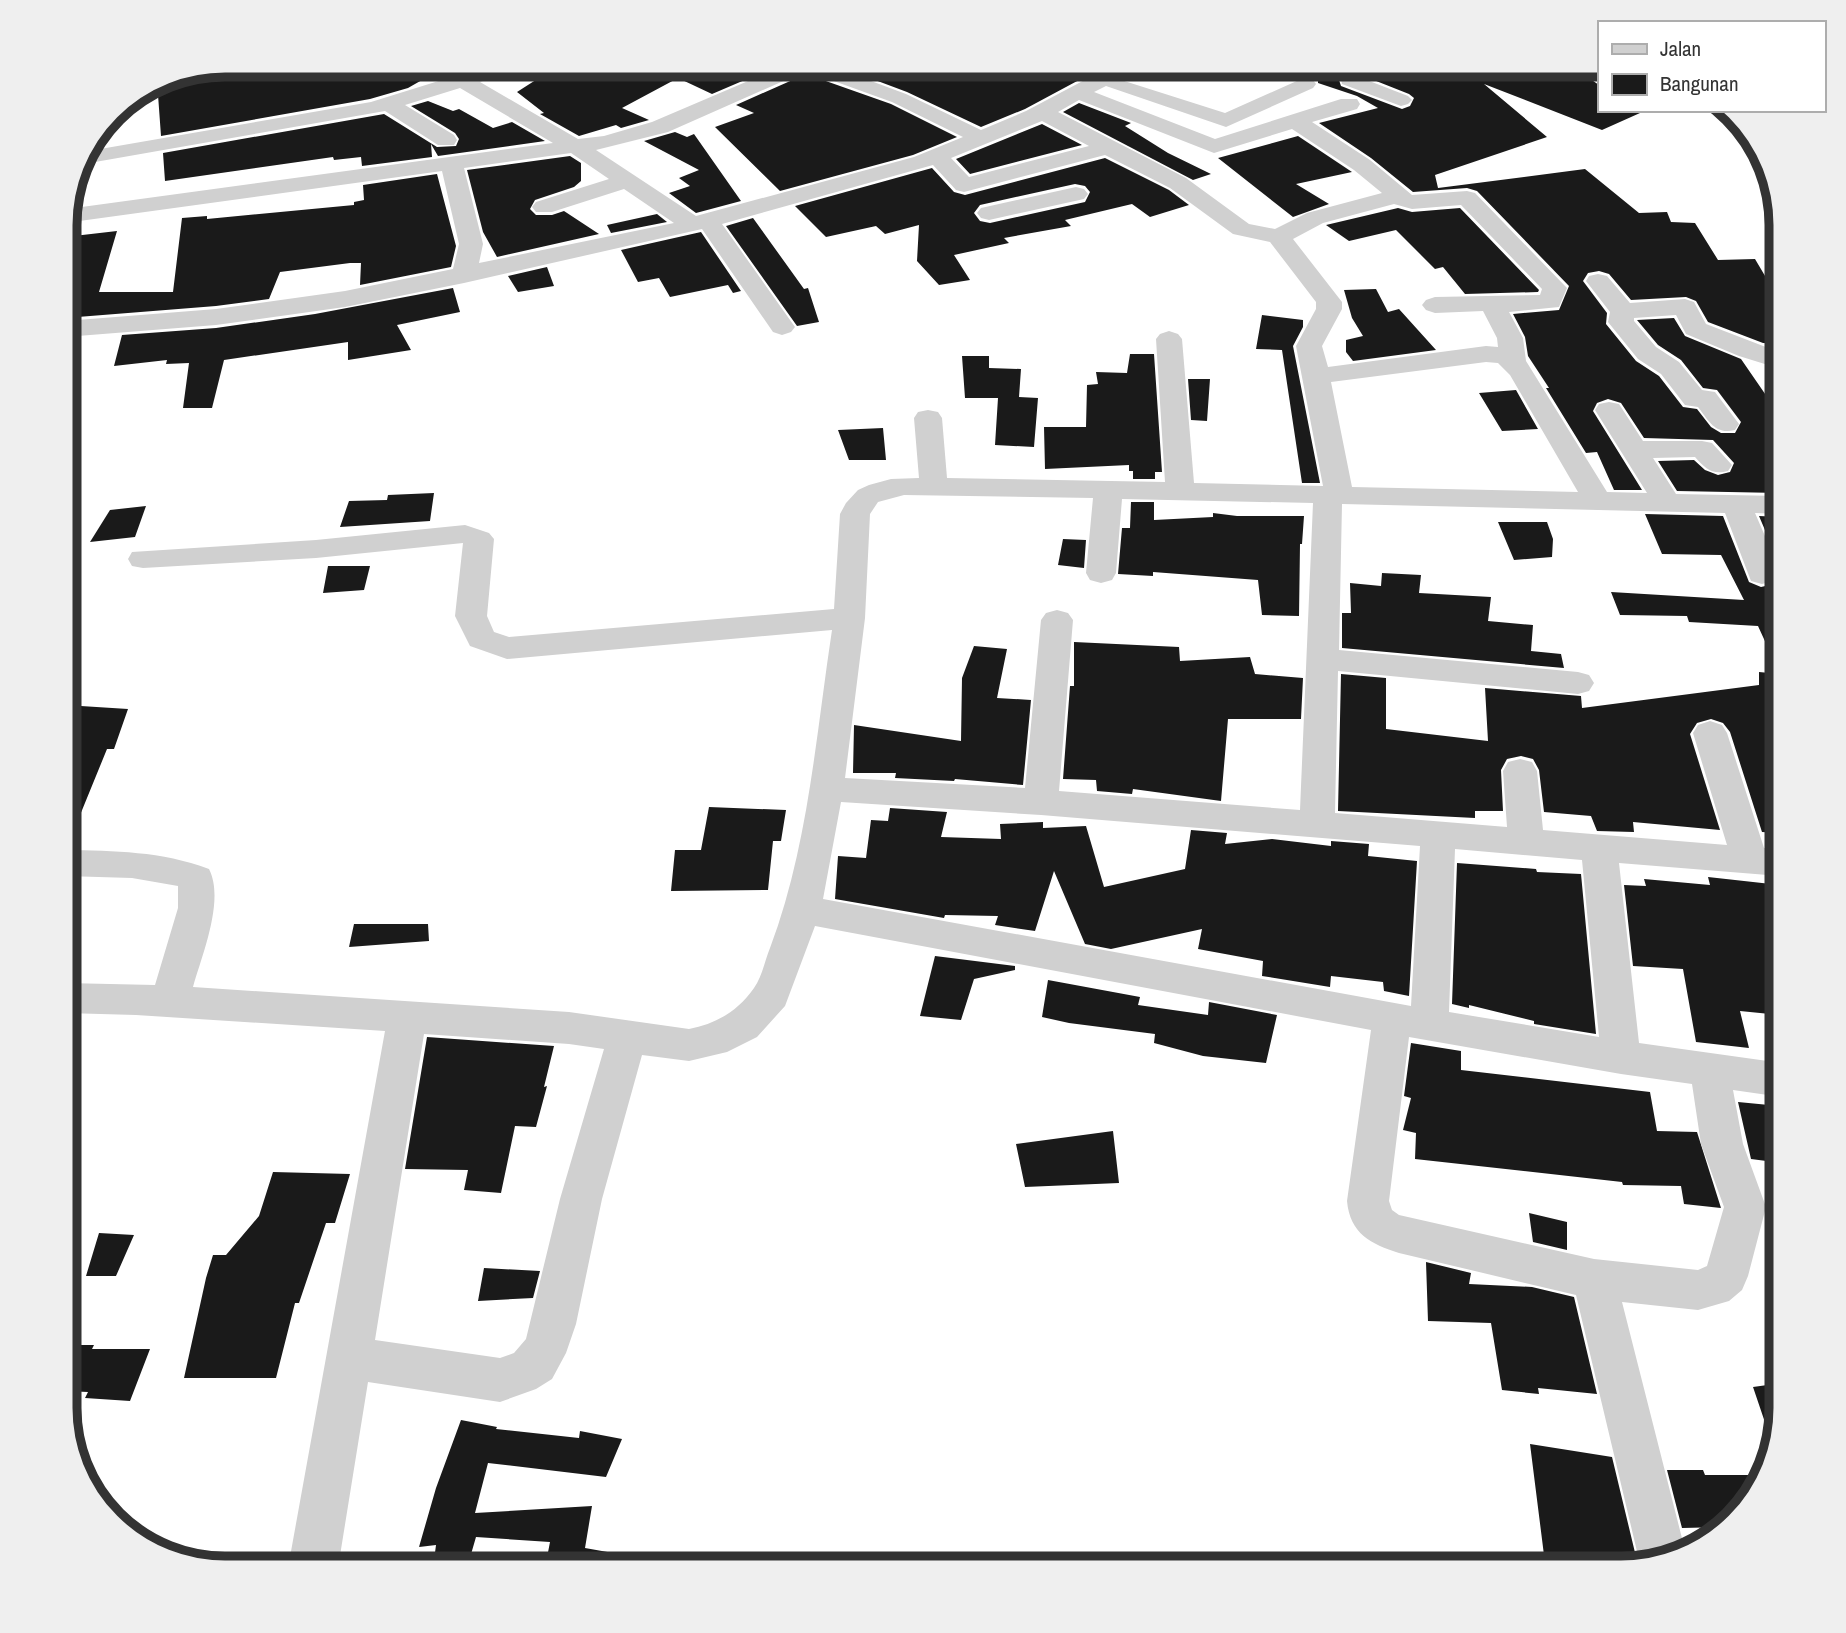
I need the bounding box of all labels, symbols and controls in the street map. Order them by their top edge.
legend [1598,21,1825,112]
text: Jalan [1660,34,1701,63]
text: Bangunan [1660,69,1739,98]

